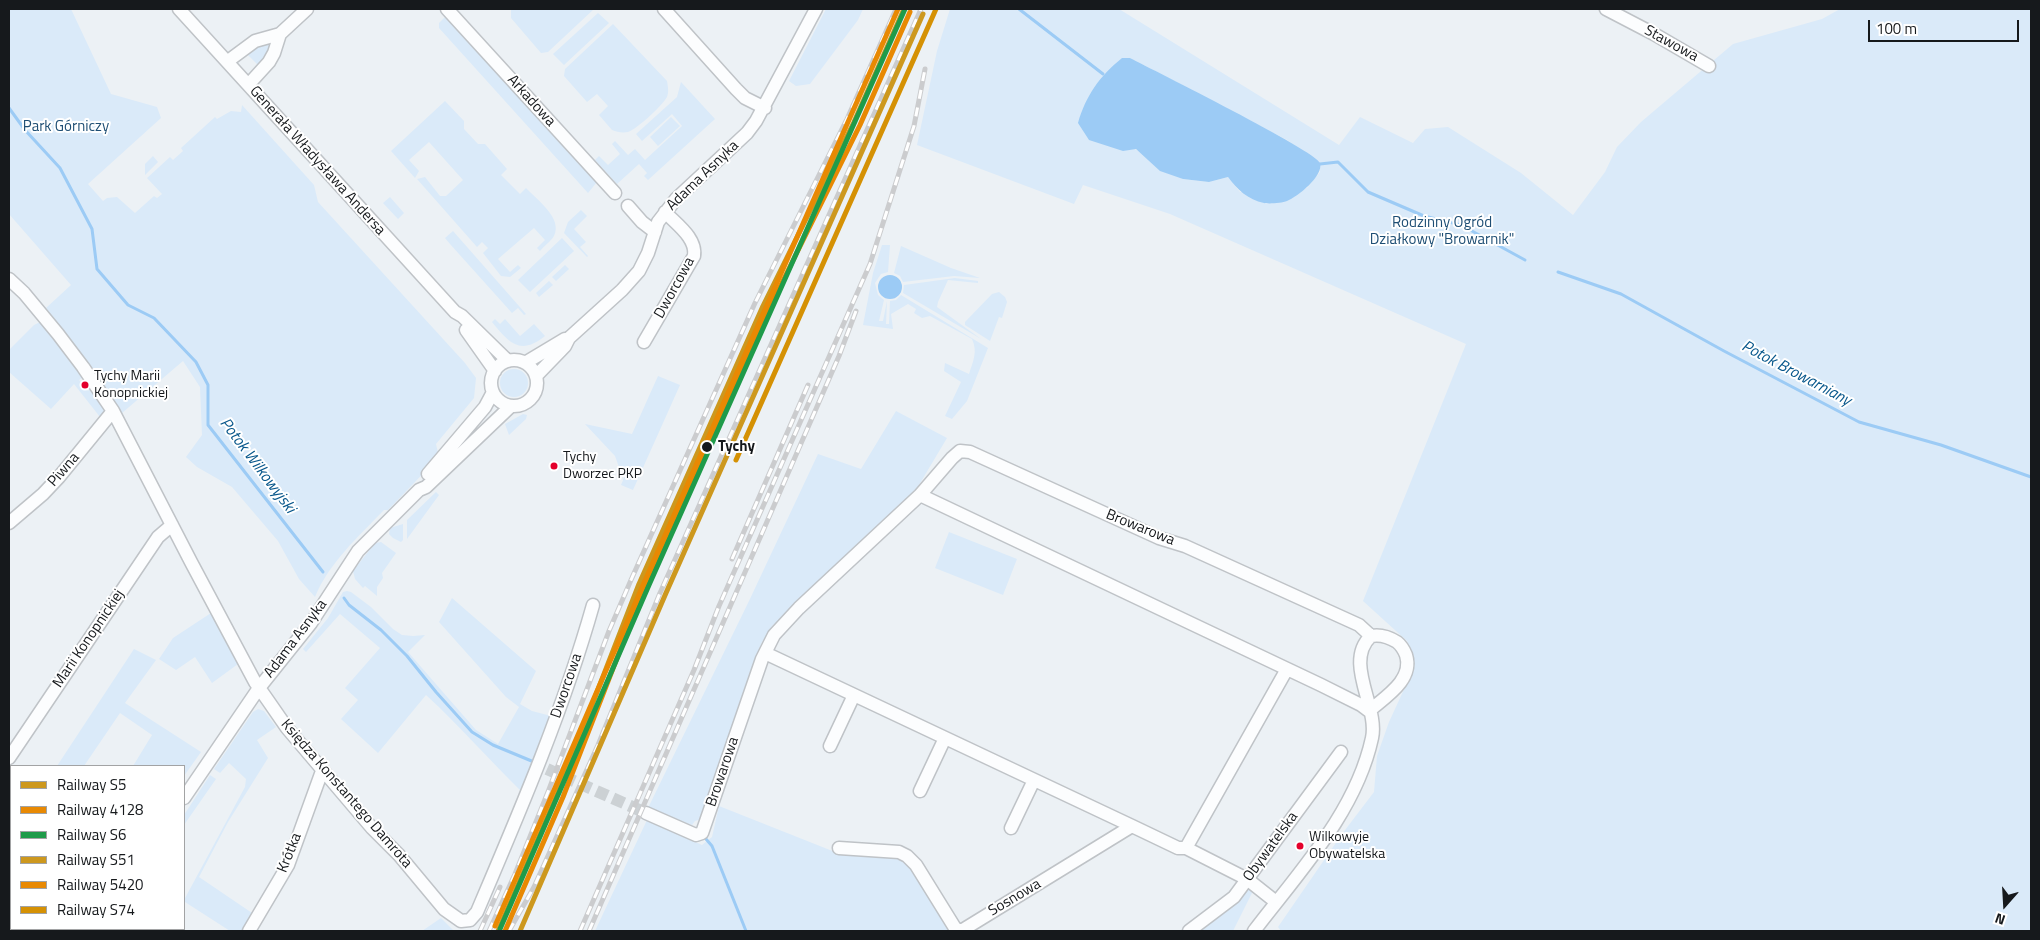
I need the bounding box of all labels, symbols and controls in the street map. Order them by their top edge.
scale bar [1870,10,2021,42]
text: 100 m [1876,17,1917,40]
street label: Stawowa [1641,22,1701,66]
street label: Arkadowa [503,71,559,131]
street label: Generała Władysława Andersa [245,83,389,239]
park label: Park Górniczy [23,118,109,136]
street label: Adama Asnyka [663,137,743,215]
park label: Rodzinny Ogród Działkowy "Browarnik" [1370,214,1514,249]
street label: Dworcowa [651,254,699,322]
water label: Potok Browarniany [1738,337,1854,411]
place label: Tychy Marii Konopnickiej [94,369,168,402]
marker: Tychy Marii Konopnickiej [80,380,90,390]
water label: Potok Wilkowyjski [215,415,299,517]
place label: Tychy [718,438,755,456]
marker: Tychy [700,440,714,454]
street label: Piwna [44,449,84,491]
place label: Tychy Dworzec PKP [563,450,642,482]
marker: Tychy Dworzec PKP [549,461,559,471]
street label: Browarowa [1103,506,1177,550]
street label: Marii Konopnickiej [50,587,128,691]
street label: Adama Asnyka [261,596,331,682]
street label: Dworcowa [548,651,586,721]
street label: Księdza Konstantego Damrota [276,716,416,872]
street label: Browarowa [703,735,743,809]
legend [10,765,185,930]
text: Railway S5 [57,773,126,796]
text: Railway 4128 [57,798,143,821]
street label: Obywatelska [1240,809,1302,885]
text: Railway S6 [57,823,126,846]
street label: Krótka [274,830,306,876]
place label: Wilkowyje Obywatelska [1309,830,1385,862]
marker: Wilkowyje Obywatelska [1295,841,1305,851]
text: Railway S51 [57,848,135,871]
text: Railway 5420 [57,873,143,896]
street label: Sosnowa [986,875,1044,921]
north arrow [1980,880,2030,930]
text: Railway S74 [57,898,135,921]
text: N [1992,908,2008,931]

